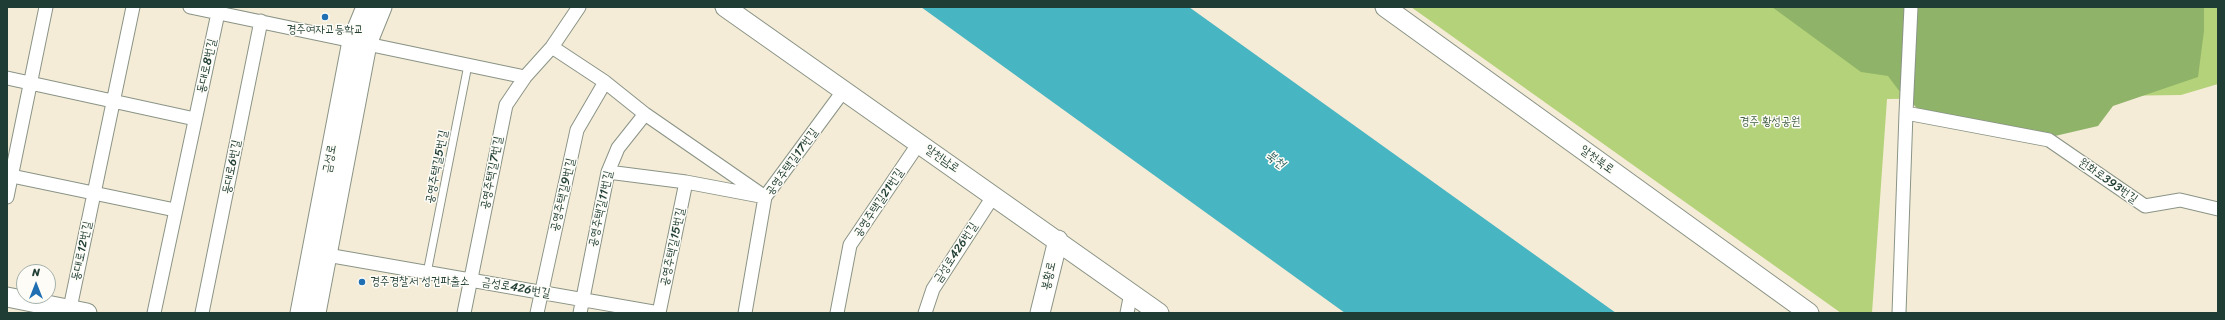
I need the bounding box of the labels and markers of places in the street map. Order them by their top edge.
marker: 경주여자고등학교 [320,12,330,22]
place label: 경주여자고등학교 [286,23,364,37]
place label: 경주경찰서 성건파출소 [370,275,470,289]
marker: 경주경찰서 성건파출소 [357,277,367,287]

